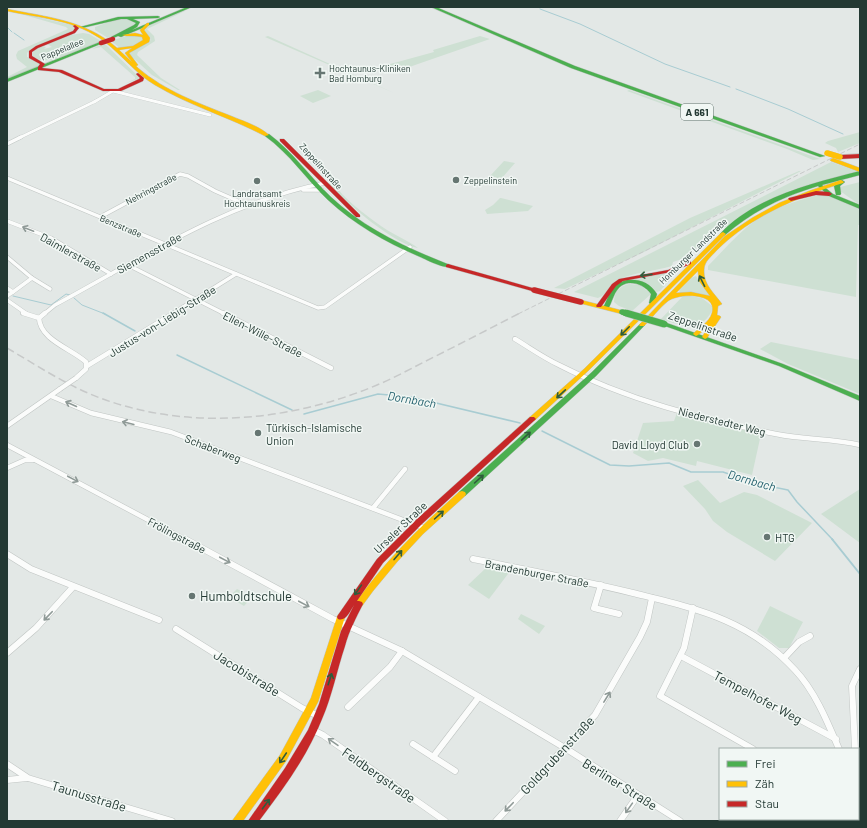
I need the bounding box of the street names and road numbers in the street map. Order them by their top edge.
street label: Pappelallee [39,35,85,63]
road number: A 661 [681,104,713,120]
street label: Zeppelinstraße [297,140,345,192]
street label: Nehringstraße [124,171,179,207]
street label: Benzstraße [98,212,144,240]
street label: Homburger Landstraße [657,215,730,286]
street label: Daimlerstraße [38,230,104,274]
street label: Siemensstraße [114,230,184,276]
street label: Justus-von-Liebig-Straße [106,283,218,359]
street label: Ellen-Wille-Straße [221,308,305,360]
street label: Zeppelinstraße [667,308,739,344]
street label: Niederstedter Weg [677,404,767,438]
street label: Schaberweg [183,431,243,465]
street label: Urseler Straße [371,498,429,556]
street label: Frölingstraße [146,514,208,556]
street label: Brandenburger Straße [484,557,590,590]
street label: Jacobistraße [211,646,283,700]
street label: Tempelhofer Weg [711,667,805,727]
street label: Goldgrubenstraße [517,712,597,797]
street label: Feldbergstraße [339,744,419,806]
street label: Berliner Straße [580,755,660,813]
street label: Taunusstraße [50,777,128,815]

